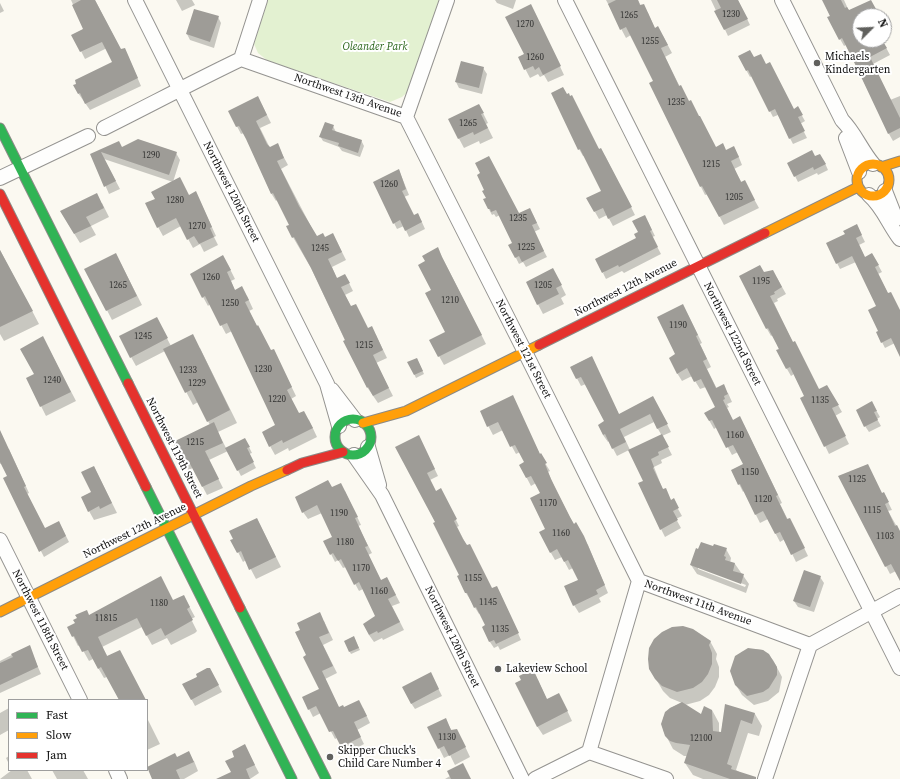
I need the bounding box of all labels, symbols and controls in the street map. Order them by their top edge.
north arrow [852,8,892,48]
house number: 1230 [722,10,740,20]
house number: 1265 [620,11,638,21]
text: N [874,17,891,30]
house number: 1270 [516,20,534,30]
house number: 1255 [641,37,659,47]
park label: Oleander Park [343,40,407,54]
place label: Michaels Kindergarten [825,50,890,76]
house number: 1260 [526,53,544,63]
marker: Michaels Kindergarten [812,58,822,68]
street label: Northwest 13th Avenue [292,71,404,121]
house number: 1235 [667,98,685,108]
house number: 1265 [459,119,477,129]
street label: Northwest 120th Street [200,140,262,244]
house number: 1290 [142,151,160,161]
house number: 1215 [702,160,720,170]
house number: 1260 [380,180,398,190]
house number: 1205 [725,193,743,203]
house number: 1280 [166,196,184,206]
house number: 1235 [509,214,527,224]
house number: 1270 [188,222,206,232]
house number: 1225 [517,243,535,253]
house number: 1245 [311,244,329,254]
street label: Northwest 12th Avenue [573,256,679,320]
house number: 1260 [202,273,220,283]
house number: 1195 [752,277,770,287]
street label: Northwest 122nd Street [700,280,764,388]
house number: 1265 [109,281,127,291]
house number: 1205 [534,281,552,291]
house number: 1210 [441,296,459,306]
street label: Northwest 121st Street [492,297,554,401]
house number: 1250 [221,299,239,309]
house number: 1190 [669,321,687,331]
house number: 1245 [134,332,152,342]
house number: 1215 [355,341,373,351]
house number: 1230 [254,365,272,375]
house number: 1233 [179,366,197,376]
house number: 1240 [43,376,61,386]
house number: 1229 [188,379,206,389]
house number: 1220 [268,395,286,405]
street label: Northwest 119th Street [143,396,205,500]
house number: 1135 [811,396,829,406]
house number: 1160 [726,431,744,441]
house number: 1215 [186,438,204,448]
house number: 1150 [741,468,759,478]
house number: 1125 [848,475,866,485]
house number: 1120 [754,495,772,505]
house number: 1170 [539,499,557,509]
street label: Northwest 12th Avenue [81,500,189,562]
house number: 1115 [863,506,881,516]
house number: 1190 [330,509,348,519]
house number: 1160 [552,529,570,539]
house number: 1103 [876,532,894,542]
house number: 1180 [336,538,354,548]
house number: 1170 [352,564,370,574]
street label: Northwest 118th Street [9,568,71,672]
house number: 1155 [464,574,482,584]
street label: Northwest 11th Avenue [643,577,753,629]
street label: Northwest 120th Street [422,584,482,690]
house number: 1160 [370,587,388,597]
house number: 1145 [479,598,497,608]
house number: 1180 [150,599,168,609]
house number: 11815 [95,614,117,624]
house number: 1135 [491,625,509,635]
place label: Lakeview School [506,662,587,676]
marker: Lakeview School [493,664,503,674]
legend [8,699,148,771]
text: Fast [46,707,68,723]
text: Slow [46,727,71,743]
house number: 1130 [438,733,456,743]
house number: 12100 [690,734,712,744]
place label: Skipper Chuck's Child Care Number 4 [338,744,441,770]
text: Jam [46,747,67,763]
marker: Skipper Chuck's Child Care Number 4 [325,752,335,762]

